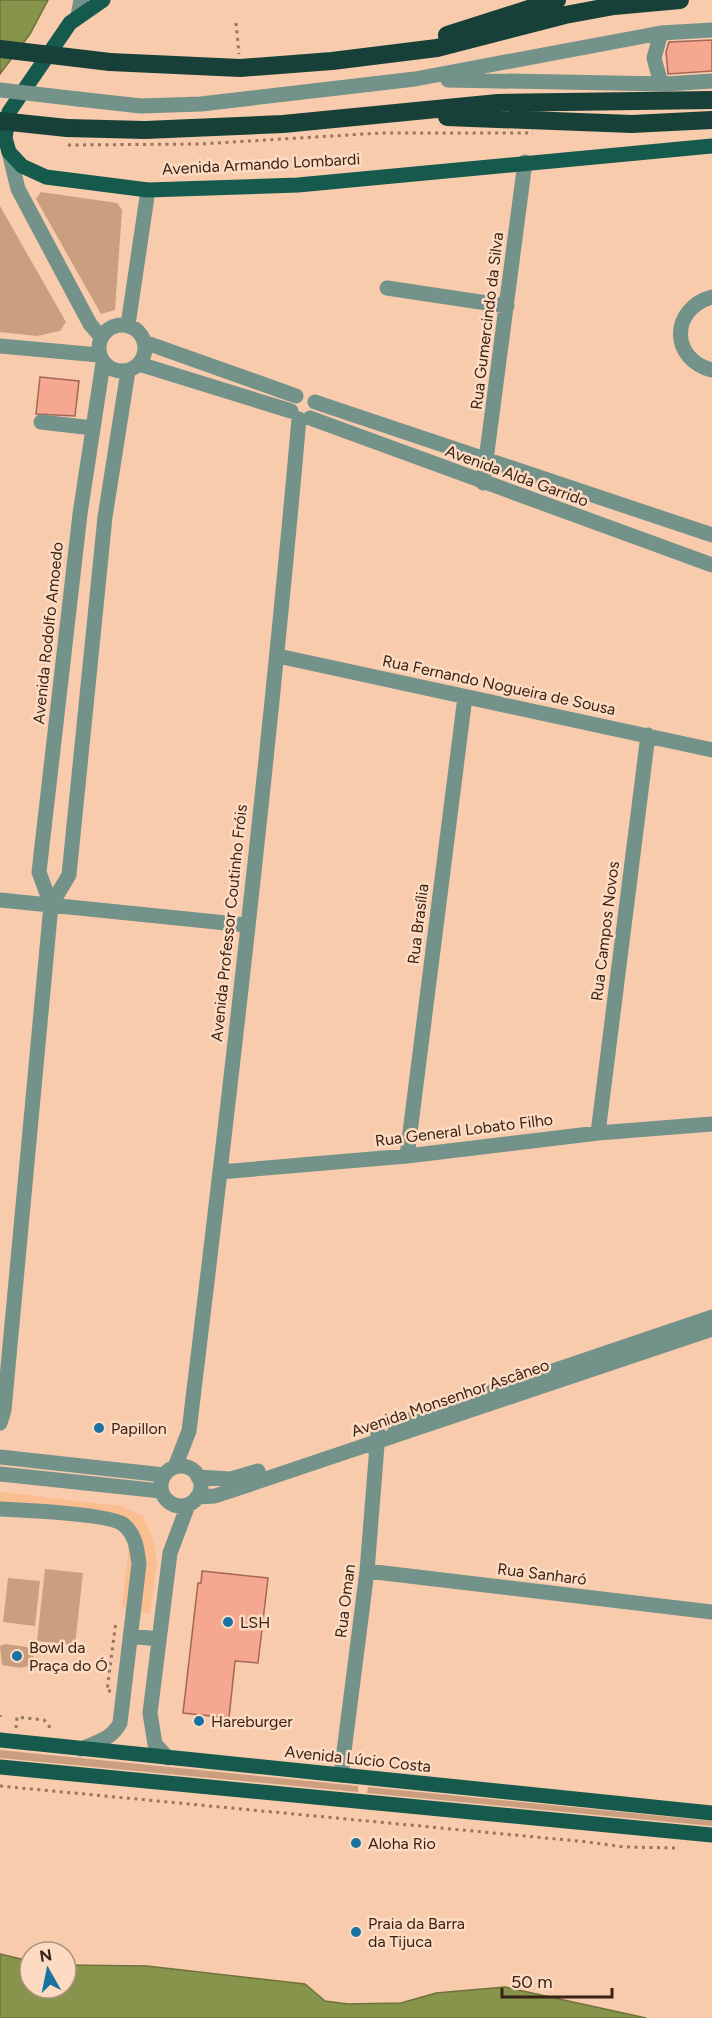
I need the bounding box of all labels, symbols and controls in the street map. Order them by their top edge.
street label: Avenida Armando Lombardi [161,149,361,179]
street label: Rua Gumercindo da Silva [467,231,507,411]
street label: Avenida Alda Garrido [443,441,591,511]
street label: Avenida Rodolfo Amoedo [29,541,67,725]
street label: Rua Fernando Nogueira de Sousa [381,651,617,719]
street label: Avenida Professor Coutinho Fróis [207,803,251,1043]
street label: Rua Campos Novos [587,860,623,1002]
street label: Rua Brasília [404,883,432,965]
street label: Rua General Lobato Filho [374,1110,554,1150]
street label: Avenida Monsenhor Ascâneo [349,1355,551,1441]
place label: Papillon [111,1419,167,1438]
marker: Papillon [92,1421,106,1435]
street label: Rua Sanharó [496,1559,588,1589]
street label: Rua Oman [331,1563,359,1639]
place label: LSH [240,1613,270,1632]
marker: LSH [221,1615,235,1629]
place label: Bowl da Praça do Ó [29,1638,108,1675]
marker: Bowl da Praça do Ó [10,1649,24,1663]
place label: Hareburger [211,1712,293,1731]
marker: Hareburger [192,1714,206,1728]
street label: Avenida Lúcio Costa [284,1742,432,1776]
place label: Aloha Rio [368,1834,436,1853]
marker: Aloha Rio [349,1836,363,1850]
place label: Praia da Barra da Tijuca [368,1914,465,1951]
marker: Praia da Barra da Tijuca [349,1925,363,1939]
north arrow [18,1940,78,2000]
text: N [38,1945,53,1966]
scale bar [502,1961,612,1999]
text: 50 m [511,1971,553,1993]

